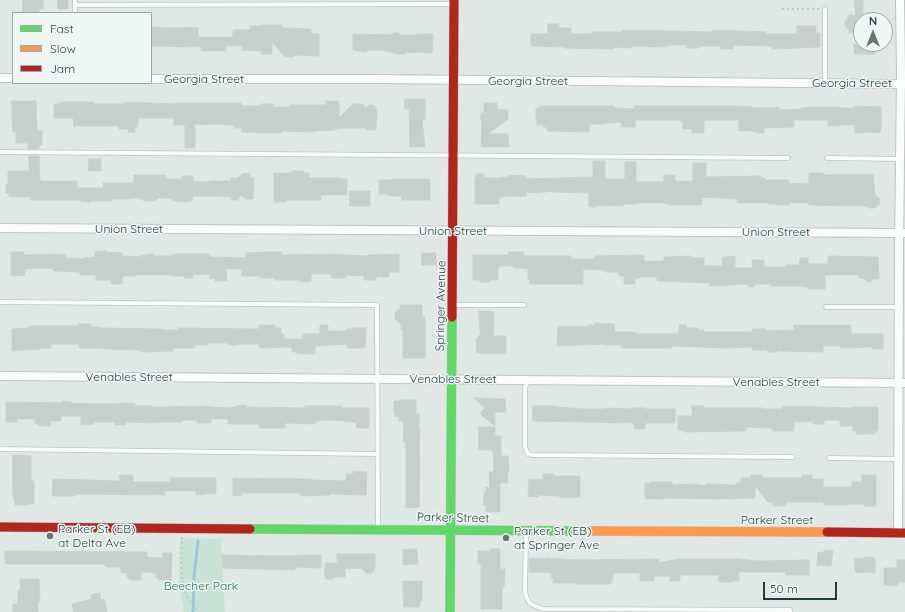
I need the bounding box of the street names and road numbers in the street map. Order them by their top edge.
street label: Georgia Street [164,72,244,86]
street label: Georgia Street [488,74,568,88]
street label: Georgia Street [812,76,892,90]
street label: Union Street [95,222,163,236]
street label: Union Street [419,224,487,238]
street label: Union Street [742,225,810,239]
street label: Springer Avenue [433,260,449,352]
street label: Venables Street [85,370,173,384]
street label: Venables Street [409,372,497,386]
street label: Venables Street [732,375,820,389]
street label: Parker Street [417,510,489,526]
street label: Parker Street [741,513,813,527]

